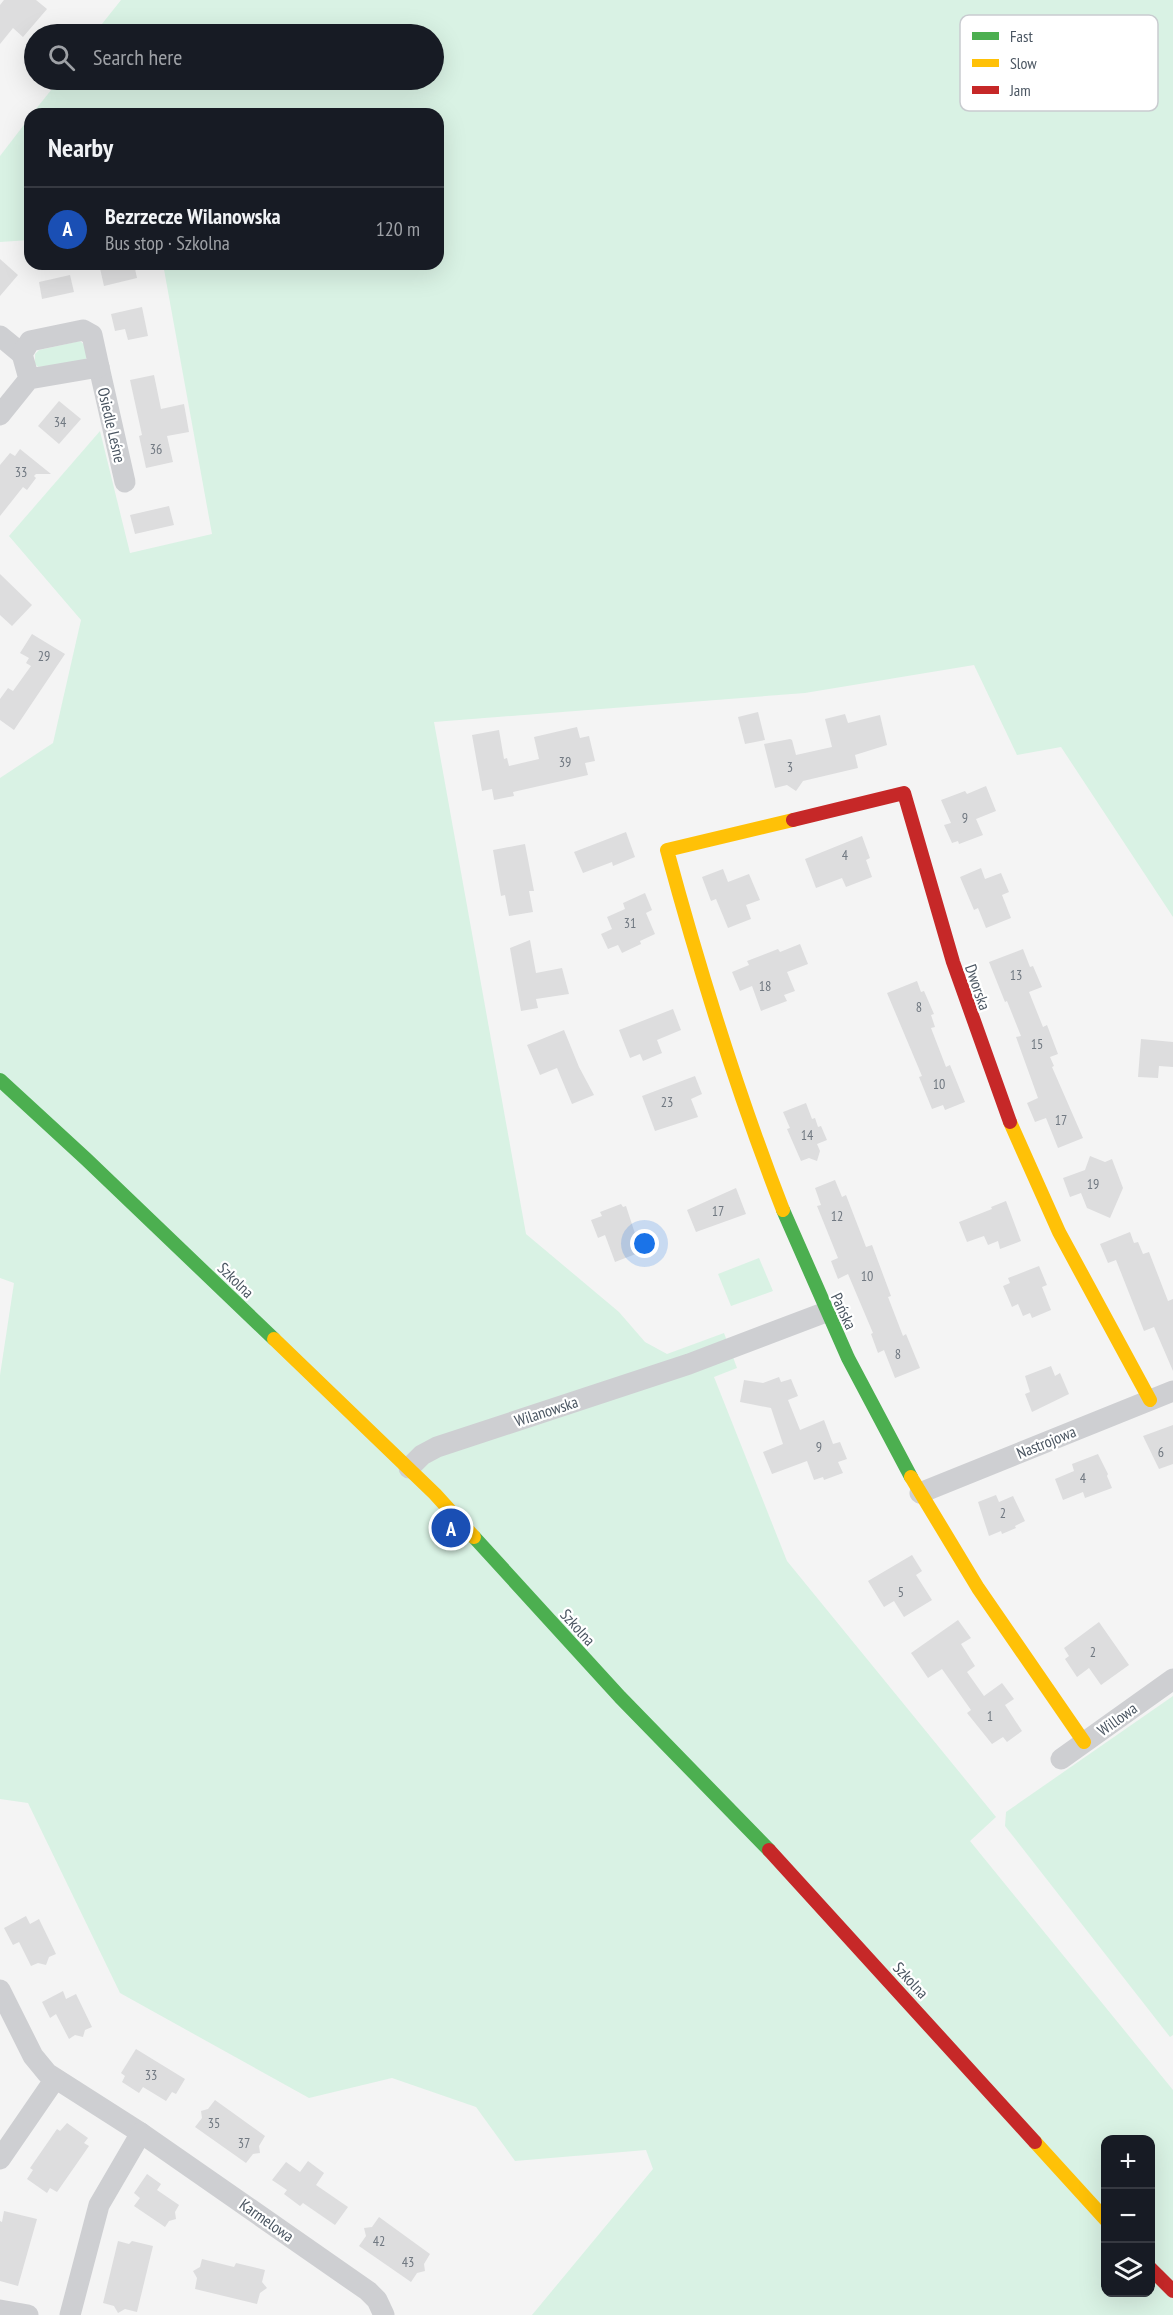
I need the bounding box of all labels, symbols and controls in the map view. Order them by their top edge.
legend [960,15,1158,111]
search box [24,24,444,90]
text: Fast [1010,26,1033,46]
icon: search [45,41,78,74]
text: Search here [93,43,182,71]
text: Slow [1010,53,1037,73]
text: Jam [1009,80,1031,100]
text: Nearby [48,131,113,164]
text: Bezrzecze Wilanowska [105,202,281,230]
text: A [62,216,73,242]
text: 120 m [376,216,420,242]
text: Bus stop · Szkolna [105,230,230,256]
street label: Osiedle Leśne [94,385,130,465]
house number: 34 [54,413,67,431]
house number: 36 [150,440,162,458]
house number: 33 [15,463,27,481]
house number: 29 [38,647,50,665]
house number: 39 [559,753,571,771]
house number: 3 [787,758,793,776]
house number: 9 [962,809,968,827]
house number: 4 [842,846,849,864]
house number: 31 [624,914,636,932]
street label: Dworska [961,962,995,1012]
house number: 13 [1010,966,1022,984]
house number: 18 [759,977,771,995]
house number: 8 [916,998,922,1016]
house number: 15 [1031,1035,1043,1053]
house number: 10 [933,1075,945,1093]
house number: 23 [661,1093,673,1111]
house number: 17 [1055,1111,1067,1129]
house number: 14 [801,1126,814,1144]
house number: 19 [1087,1175,1099,1193]
house number: 17 [712,1202,724,1220]
house number: 12 [831,1207,843,1225]
your location [630,1229,659,1258]
street label: Szkolna [214,1258,258,1302]
house number: 10 [861,1267,873,1285]
street label: Pańska [827,1289,861,1333]
house number: 8 [895,1345,901,1363]
street label: Wilanowska [512,1391,580,1431]
street label: Nastrojowa [1013,1421,1079,1463]
house number: 9 [816,1438,822,1456]
house number: 6 [1158,1443,1164,1461]
house number: 4 [1080,1469,1087,1487]
house number: 2 [1000,1504,1006,1522]
pin: A [432,1506,470,1550]
house number: 5 [898,1583,904,1601]
street label: Szkolna [556,1604,600,1650]
house number: 2 [1090,1643,1096,1661]
street label: Willowa [1093,1698,1141,1740]
house number: 1 [987,1707,993,1725]
street label: Szkolna [889,1958,933,2002]
house number: 33 [145,2066,157,2084]
house number: 35 [208,2114,220,2132]
house number: 37 [238,2134,250,2152]
map controls [1101,2135,1155,2297]
button: + [1101,2135,1155,2189]
button: − [1101,2189,1155,2243]
street label: Karmelowa [236,2194,298,2246]
house number: 42 [373,2232,385,2250]
button: layers [1101,2243,1155,2297]
house number: 43 [402,2253,414,2271]

